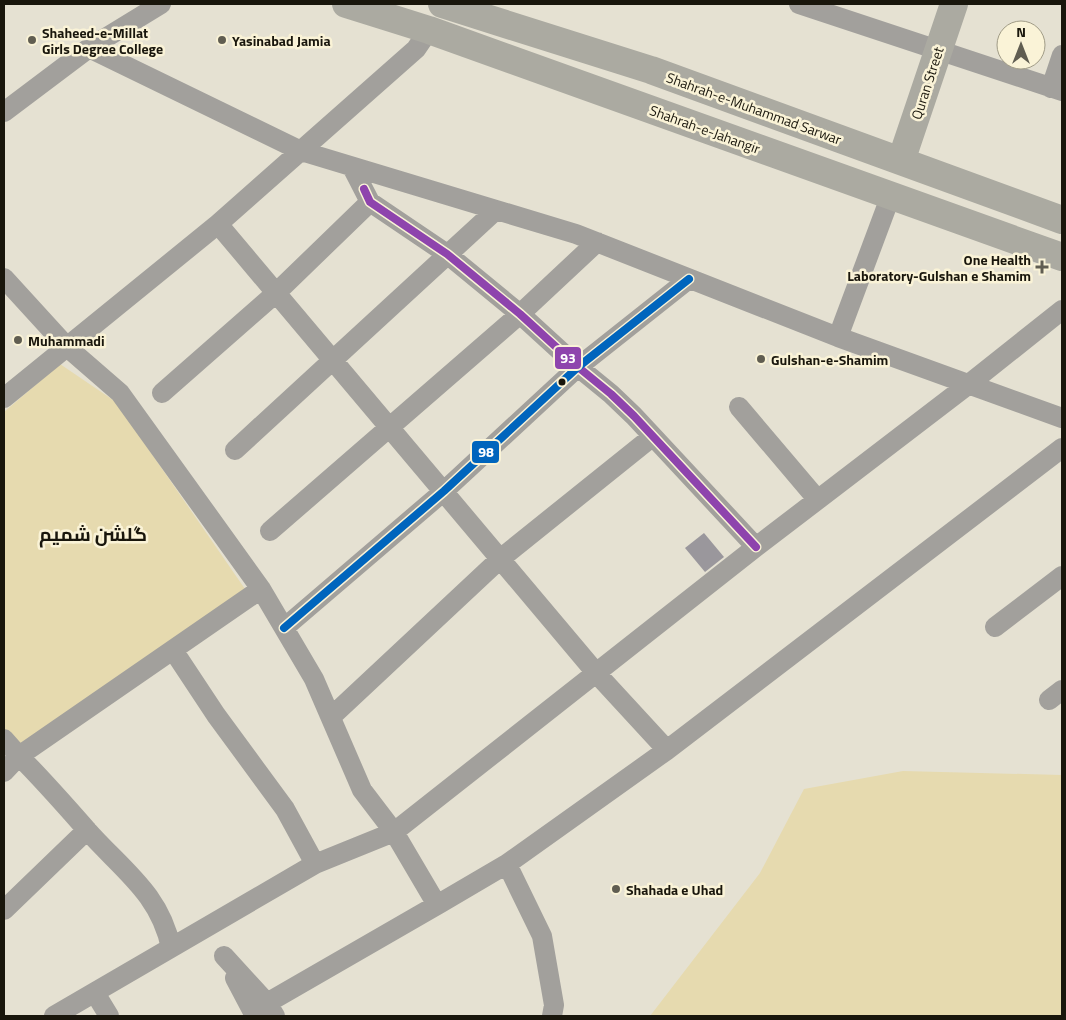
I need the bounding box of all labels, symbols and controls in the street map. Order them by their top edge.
north arrow [996,20,1046,70]
text: N [1016,21,1026,42]
place label: Shaheed-e-Millat Girls Degree College [42,22,163,59]
place label: Yasinabad Jamia [232,30,331,51]
marker: Shaheed-e-Millat Girls Degree College [26,34,38,46]
marker: Yasinabad Jamia [216,34,228,46]
street label: Quran Street [905,44,949,122]
street label: Shahrah-e-Muhammad Sarwar [664,67,845,150]
street label: Shahrah-e-Jahangir [647,99,763,159]
place label: One Health Laboratory-Gulshan e Shamim [847,249,1031,286]
marker: One Health Laboratory-Gulshan e Shamim [1035,260,1049,274]
place label: Muhammadi [28,330,105,351]
marker: Muhammadi [12,334,24,346]
line badge: 93 [554,346,582,370]
text: 93 [560,347,576,368]
place label: Gulshan-e-Shamim [771,349,888,370]
marker: Gulshan-e-Shamim [755,353,767,365]
unlabelled marker [557,377,567,387]
line badge: 98 [471,440,500,464]
text: 98 [478,441,494,462]
district label: گلشن شمیم [39,519,147,548]
place label: Shahada e Uhad [626,879,723,900]
marker: Shahada e Uhad [610,883,622,895]

